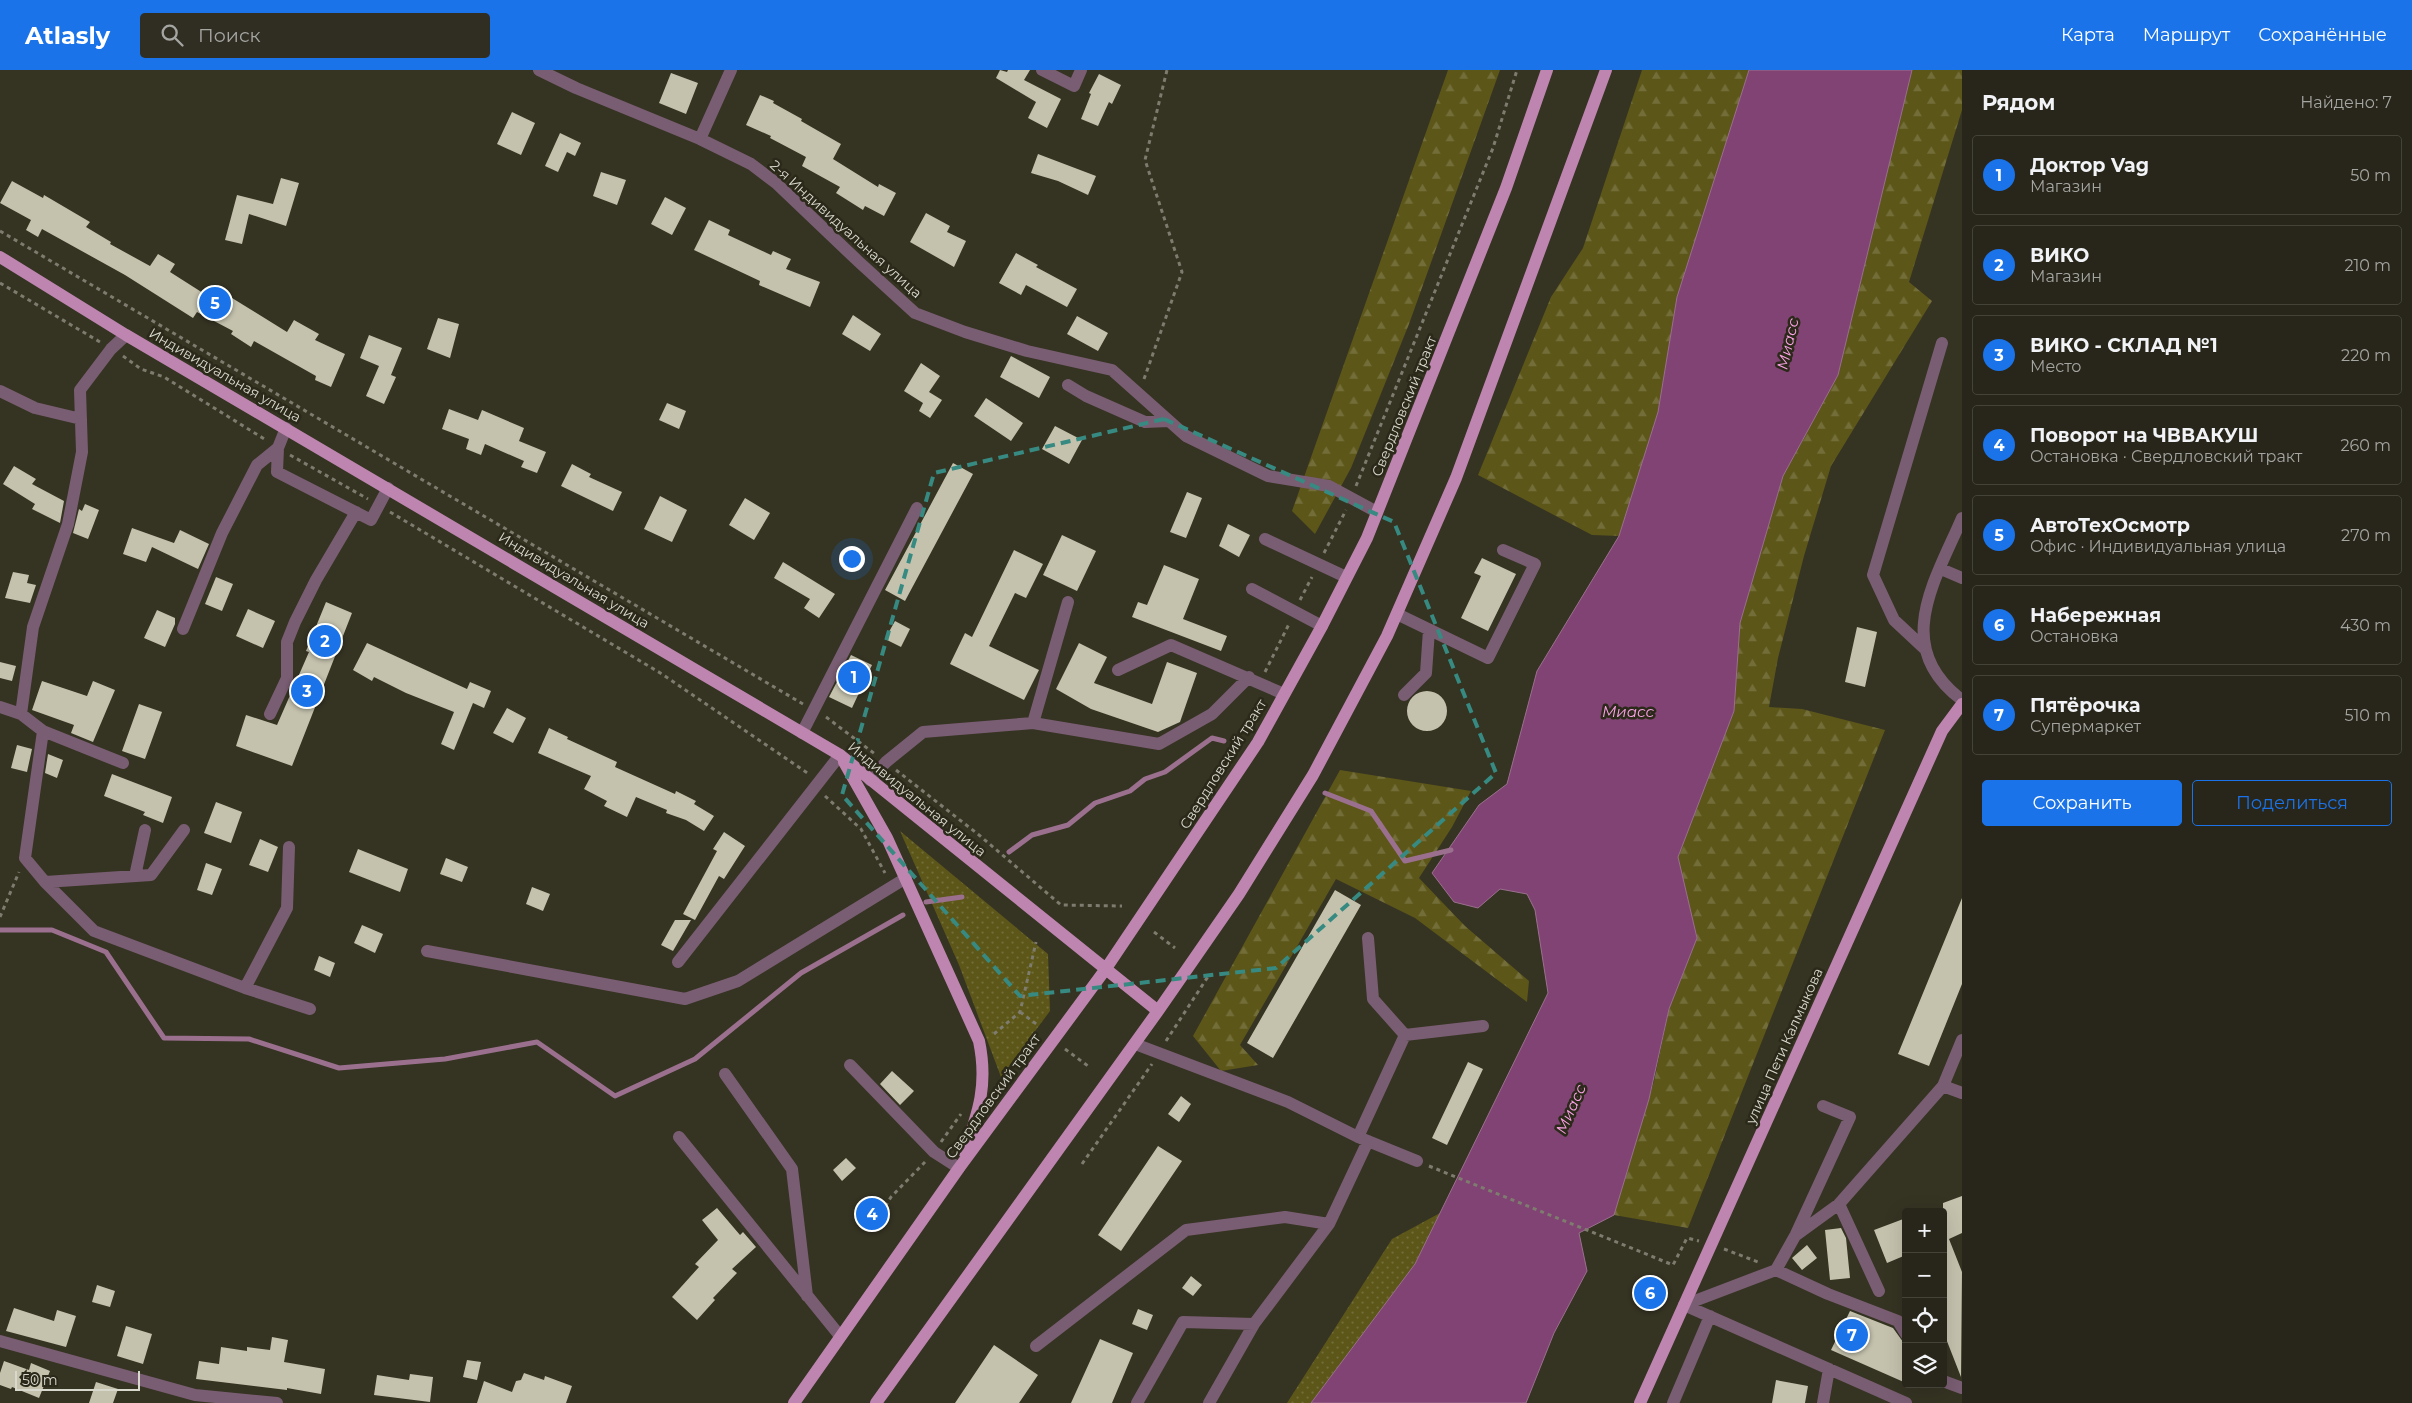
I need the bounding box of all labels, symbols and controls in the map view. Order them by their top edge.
search box [140,13,490,58]
text: Atlasly [25,21,110,50]
icon: search [158,21,186,49]
text: Поиск [198,24,261,47]
text: Карта [2061,24,2115,46]
text: Маршрут [2143,24,2230,46]
text: Сохранённые [2258,24,2387,46]
text: Рядом [1982,90,2055,115]
text: Найдено: 7 [2300,93,2392,112]
text: Доктор Vag [2030,154,2149,177]
street label: 2-я Индивидуальная улица [766,156,926,302]
text: 1 [1996,166,2002,185]
text: 50 m [2350,166,2391,185]
text: Магазин [2030,177,2102,196]
text: ВИКО [2030,244,2089,267]
text: 2 [1994,256,2004,275]
text: 210 m [2344,256,2391,275]
text: Магазин [2030,267,2102,286]
pin: 5 [199,284,231,322]
water label: Миасс [1772,316,1803,371]
street label: Индивидуальная улица [146,324,304,426]
street label: Свердловский тракт [1368,333,1441,479]
text: ВИКО - СКЛАД №1 [2030,334,2218,357]
text: 3 [1994,346,2004,365]
text: 220 m [2341,346,2391,365]
text: Место [2030,357,2082,376]
text: Поворот на ЧВВАКУШ [2030,424,2258,447]
text: 4 [1993,436,2005,455]
text: 260 m [2340,436,2391,455]
text: Остановка · Свердловский тракт [2030,447,2302,466]
text: АвтоТехОсмотр [2030,514,2190,537]
text: 5 [1994,526,2004,545]
text: 270 m [2341,526,2391,545]
street label: Индивидуальная улица [495,528,653,632]
text: Офис · Индивидуальная улица [2030,537,2286,556]
your location [839,546,865,572]
text: Набережная [2030,604,2161,627]
text: 6 [1994,616,2004,635]
text: 430 m [2340,616,2391,635]
pin: 2 [309,622,341,660]
text: Остановка [2030,627,2119,646]
pin: 1 [838,658,870,696]
pin: 3 [291,672,323,710]
text: Пятёрочка [2030,694,2140,717]
street label: Свердловский тракт [1176,695,1271,832]
water label: Миасс [1602,702,1654,721]
text: 7 [1994,706,2004,725]
text: 510 m [2344,706,2391,725]
text: Супермаркет [2030,717,2141,736]
street label: Индивидуальная улица [844,738,990,860]
button: Сохранить [1982,780,2182,826]
button: Поделиться [2192,780,2392,826]
street label: улица Пети Калмыкова [1741,965,1827,1128]
street label: Свердловский тракт [942,1030,1045,1162]
water label: Миасс [1551,1081,1590,1137]
pin: 4 [856,1195,888,1233]
map controls [1902,1208,1947,1388]
button: + [1902,1208,1947,1253]
button: − [1902,1253,1947,1298]
pin: 6 [1634,1274,1666,1312]
button: locate [1902,1298,1947,1343]
pin: 7 [1836,1316,1868,1354]
button: layers [1902,1343,1947,1388]
scale bar [15,1368,140,1391]
text: 50 m [22,1371,58,1389]

